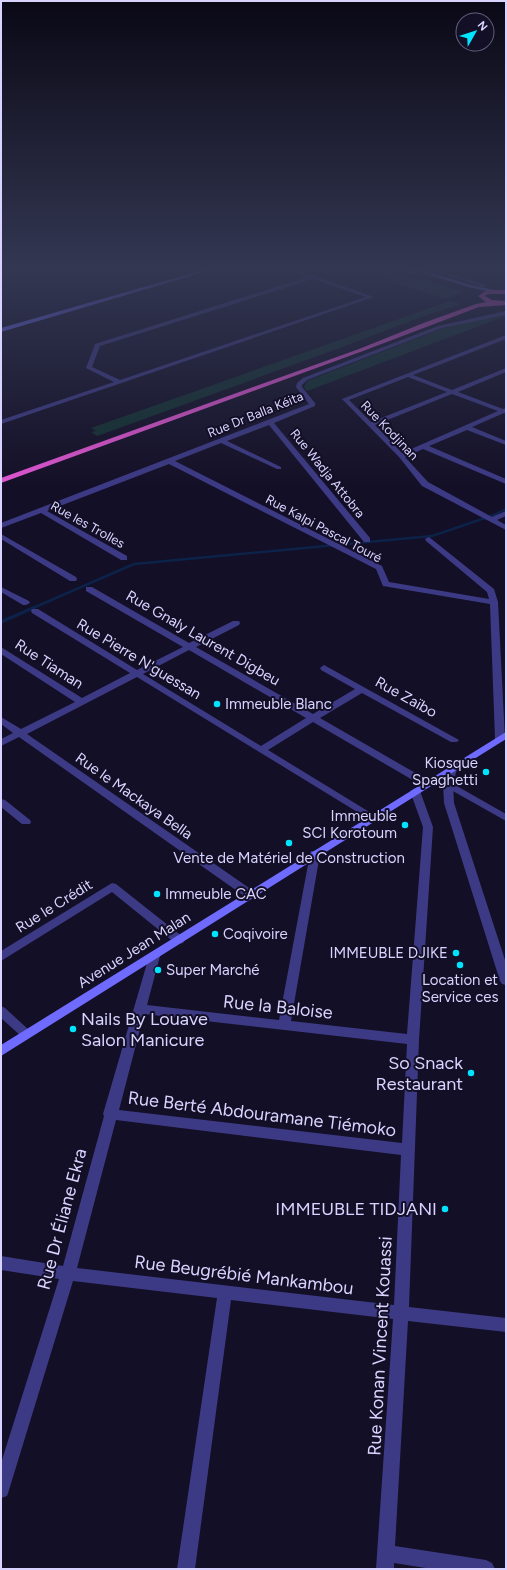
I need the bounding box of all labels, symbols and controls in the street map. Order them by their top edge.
north arrow [455,12,495,52]
text: N [475,19,490,33]
street label: Rue Dr Balla Kéita [205,388,305,440]
street label: Rue Kodjinan [358,398,422,463]
street label: Rue Wadja Attobra [287,426,368,521]
street label: Rue Kalpi Pascal Touré [263,491,384,565]
street label: Rue les Trolles [48,498,127,551]
street label: Rue Gnaly Laurent Digbeu [123,587,283,689]
street label: Rue Pierre N'guessan [73,615,205,703]
street label: Rue Tiaman [11,635,87,693]
street label: Rue Zaïbo [372,673,440,721]
place label: Immeuble Blanc [225,695,332,713]
marker: Immeuble Blanc [212,699,222,709]
street label: Rue le Mackaya Bella [72,749,196,843]
place label: Kiosque Spaghetti [412,754,478,789]
marker: Kiosque Spaghetti [481,767,491,777]
place label: Immeuble SCI Korotoum [302,807,397,842]
marker: Immeuble SCI Korotoum [400,820,410,830]
marker: Vente de Matériel de Construction [284,838,294,848]
place label: Vente de Matériel de Construction [173,849,405,867]
street label: Rue le Crédit [12,875,96,937]
place label: Immeuble CAC [165,885,267,903]
marker: Immeuble CAC [152,889,162,899]
street label: Avenue Jean Malan [74,908,194,992]
place label: Coqivoire [223,925,288,943]
marker: Coqivoire [210,929,220,939]
place label: IMMEUBLE DJIKE [329,944,448,962]
marker: IMMEUBLE DJIKE [451,948,461,958]
marker: Location et Service ces [455,960,465,970]
place label: Super Marché [166,961,260,979]
marker: Super Marché [153,965,163,975]
place label: Location et Service ces [421,971,499,1006]
street label: Rue la Baloise [222,990,334,1024]
place label: Nails By Louave Salon Manicure [81,1008,208,1051]
marker: Nails By Louave Salon Manicure [68,1024,78,1034]
place label: So Snack Restaurant [375,1052,463,1095]
marker: So Snack Restaurant [466,1068,476,1078]
street label: Rue Berté Abdouramane Tiémoko [127,1087,397,1141]
street label: Rue Dr Éliane Ekra [33,1146,91,1292]
place label: IMMEUBLE TIDJANI [275,1198,437,1220]
marker: IMMEUBLE TIDJANI [440,1204,450,1214]
street label: Rue Konan Vincent Kouassi [363,1236,397,1456]
street label: Rue Beugrébié Mankambou [133,1251,355,1299]

